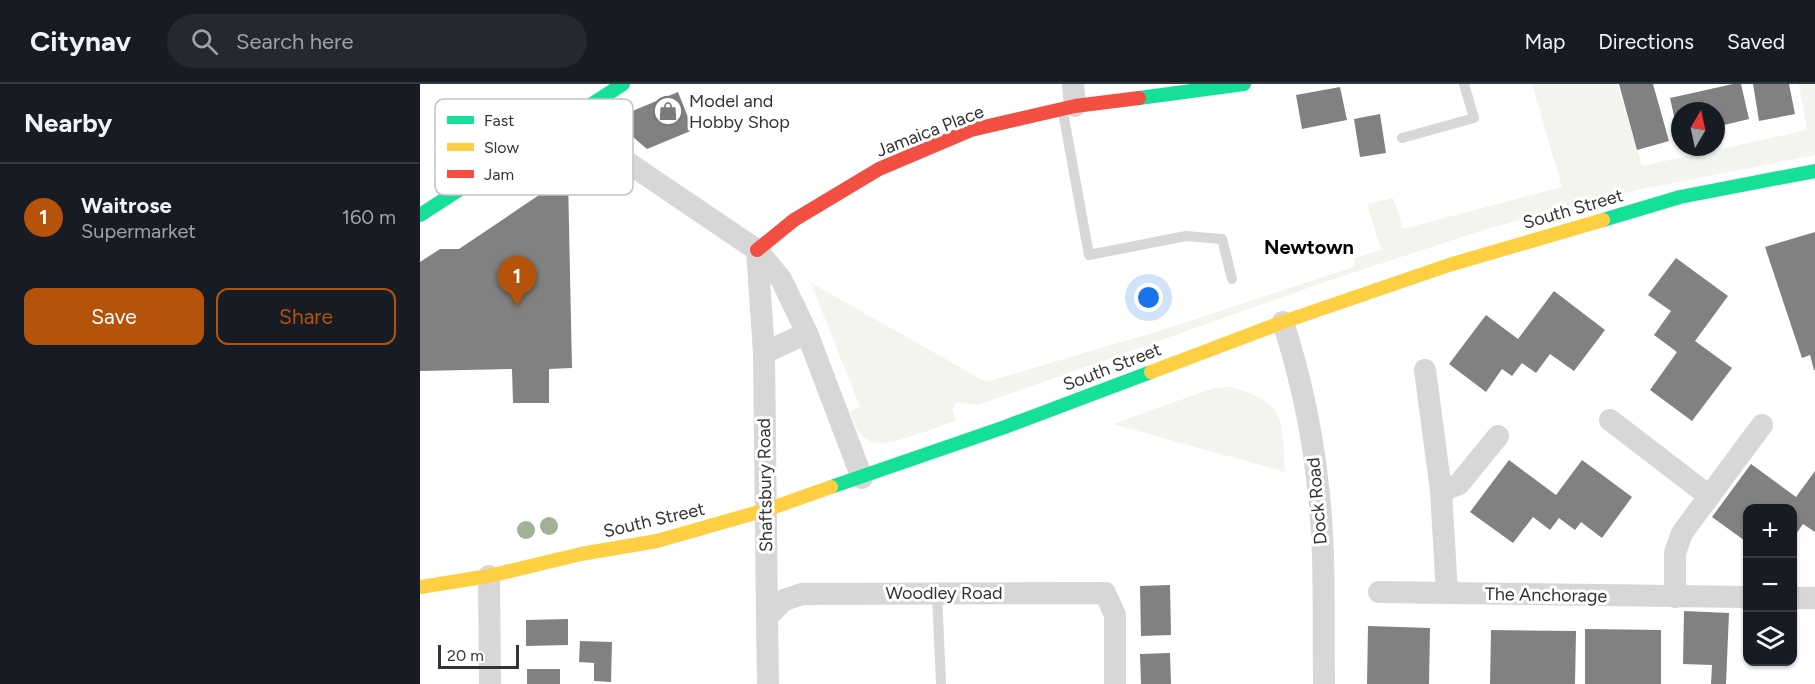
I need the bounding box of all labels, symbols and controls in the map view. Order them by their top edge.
search box [167,14,587,68]
text: Citynav [30,24,131,58]
icon: search [188,25,221,58]
text: Search here [236,28,354,55]
text: Map [1524,29,1565,54]
text: Directions [1598,29,1694,54]
text: Saved [1727,29,1785,54]
place label: Model and Hobby Shop [689,90,790,133]
shop icon: Model and Hobby Shop [652,95,684,127]
legend [435,99,633,195]
street label: Jamaica Place [873,100,987,162]
north arrow [1671,102,1725,156]
text: Nearby [24,107,112,139]
text: Fast [484,111,514,130]
text: Slow [484,138,519,157]
text: Jam [484,165,514,184]
street label: South Street [1520,184,1626,234]
text: Waitrose [81,192,172,219]
text: 1 [39,205,48,229]
text: 160 m [342,205,396,229]
text: Supermarket [81,219,196,243]
district label: Newtown [1264,235,1354,259]
pin: 1 [498,256,536,306]
your location [1134,283,1163,312]
button: Save [24,288,204,345]
button: Share [216,288,396,345]
street label: South Street [1060,338,1164,396]
street label: Shaftsbury Road [753,418,777,552]
street label: Dock Road [1302,457,1332,545]
street label: South Street [601,498,707,542]
map controls [1743,504,1797,666]
button: + [1743,504,1797,558]
button: − [1743,558,1797,612]
street label: Woodley Road [886,582,1002,604]
street label: The Anchorage [1485,583,1608,607]
button: layers [1743,612,1797,666]
scale bar [438,642,519,670]
text: 20 m [447,646,484,665]

